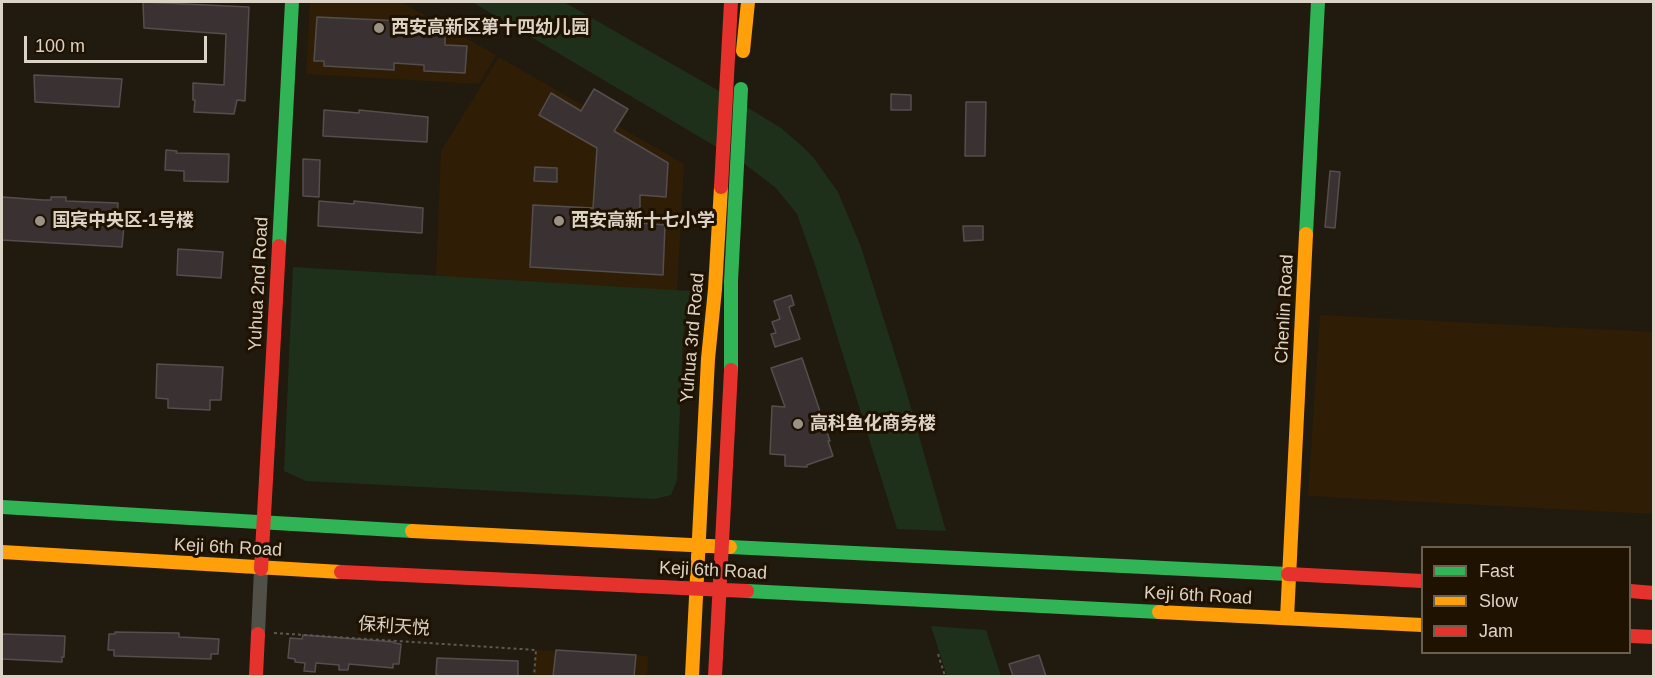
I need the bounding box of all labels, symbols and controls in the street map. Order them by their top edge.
place label: 西安高新区第十四幼儿园 [391,17,589,39]
marker: 西安高新区第十四幼儿园 [372,21,386,35]
scale bar [27,24,210,62]
text: 100 m [35,36,85,56]
place label: 国宾中央区-1号楼 [52,210,194,232]
place label: 西安高新十七小学 [571,210,715,232]
marker: 国宾中央区-1号楼 [33,214,47,228]
marker: 西安高新十七小学 [552,214,566,228]
street label: Yuhua 2nd Road [245,216,273,352]
street label: Chenlin Road [1271,254,1299,364]
street label: Yuhua 3rd Road [677,272,709,404]
place label: 高科鱼化商务楼 [810,413,936,435]
marker: 高科鱼化商务楼 [791,417,805,431]
street label: Keji 6th Road [173,534,283,562]
legend [1421,546,1631,654]
street label: Keji 6th Road [658,557,768,585]
text: Fast [1479,561,1514,581]
street label: Keji 6th Road [1143,582,1253,610]
text: Slow [1479,591,1518,611]
street label: 保利天悦 [357,614,431,640]
text: Jam [1479,621,1513,641]

